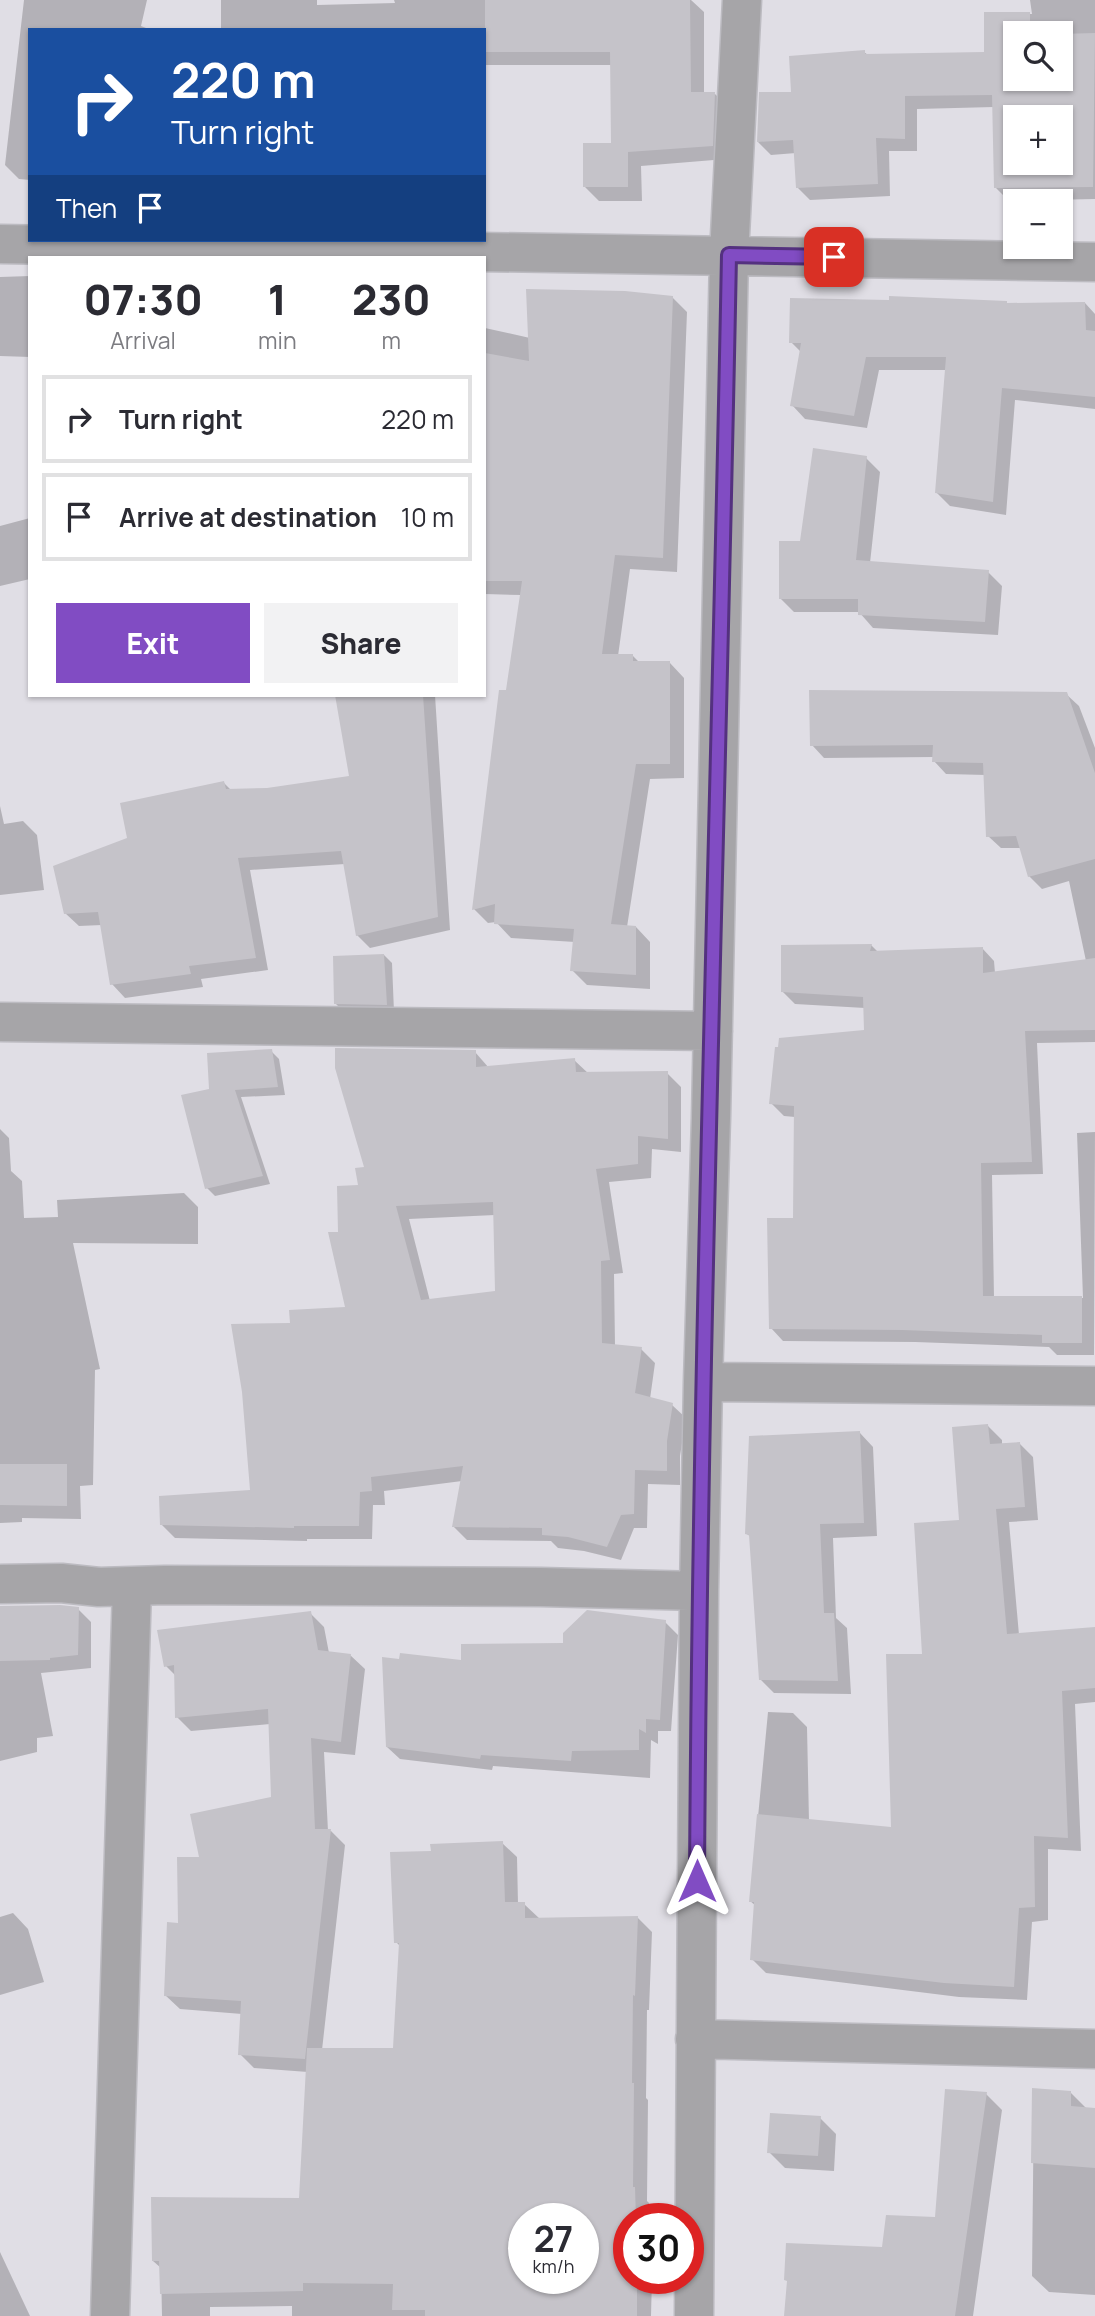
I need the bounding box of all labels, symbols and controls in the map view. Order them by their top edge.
map controls [1003,21,1073,259]
button: search [1003,21,1073,91]
text: 220 m [171,46,315,113]
icon: right [56,56,147,147]
button: + [1003,105,1073,175]
text: Turn right [171,110,314,154]
icon: arrive [131,189,169,227]
button: − [1003,189,1073,259]
text: Then [56,190,117,226]
pin [804,227,864,287]
icon: arrive [815,238,853,276]
text: 07:30 [83,270,203,328]
text: 1 [268,270,287,328]
text: 230 [352,270,431,328]
text: Arrival [110,324,176,356]
text: min [258,324,297,356]
text: m [382,324,401,356]
icon: right [60,400,98,438]
text: Turn right [119,401,243,437]
text: 220 m [381,401,454,437]
icon: arrive [60,498,98,536]
text: Arrive at destination [119,499,377,535]
text: 10 m [401,499,454,535]
button: Exit [56,603,250,683]
button: Share [264,603,458,683]
position arrow [660,1844,734,1918]
speed limit sign: 30 [613,2203,704,2294]
text: 27 [534,2215,573,2263]
text: km/h [533,2254,574,2278]

